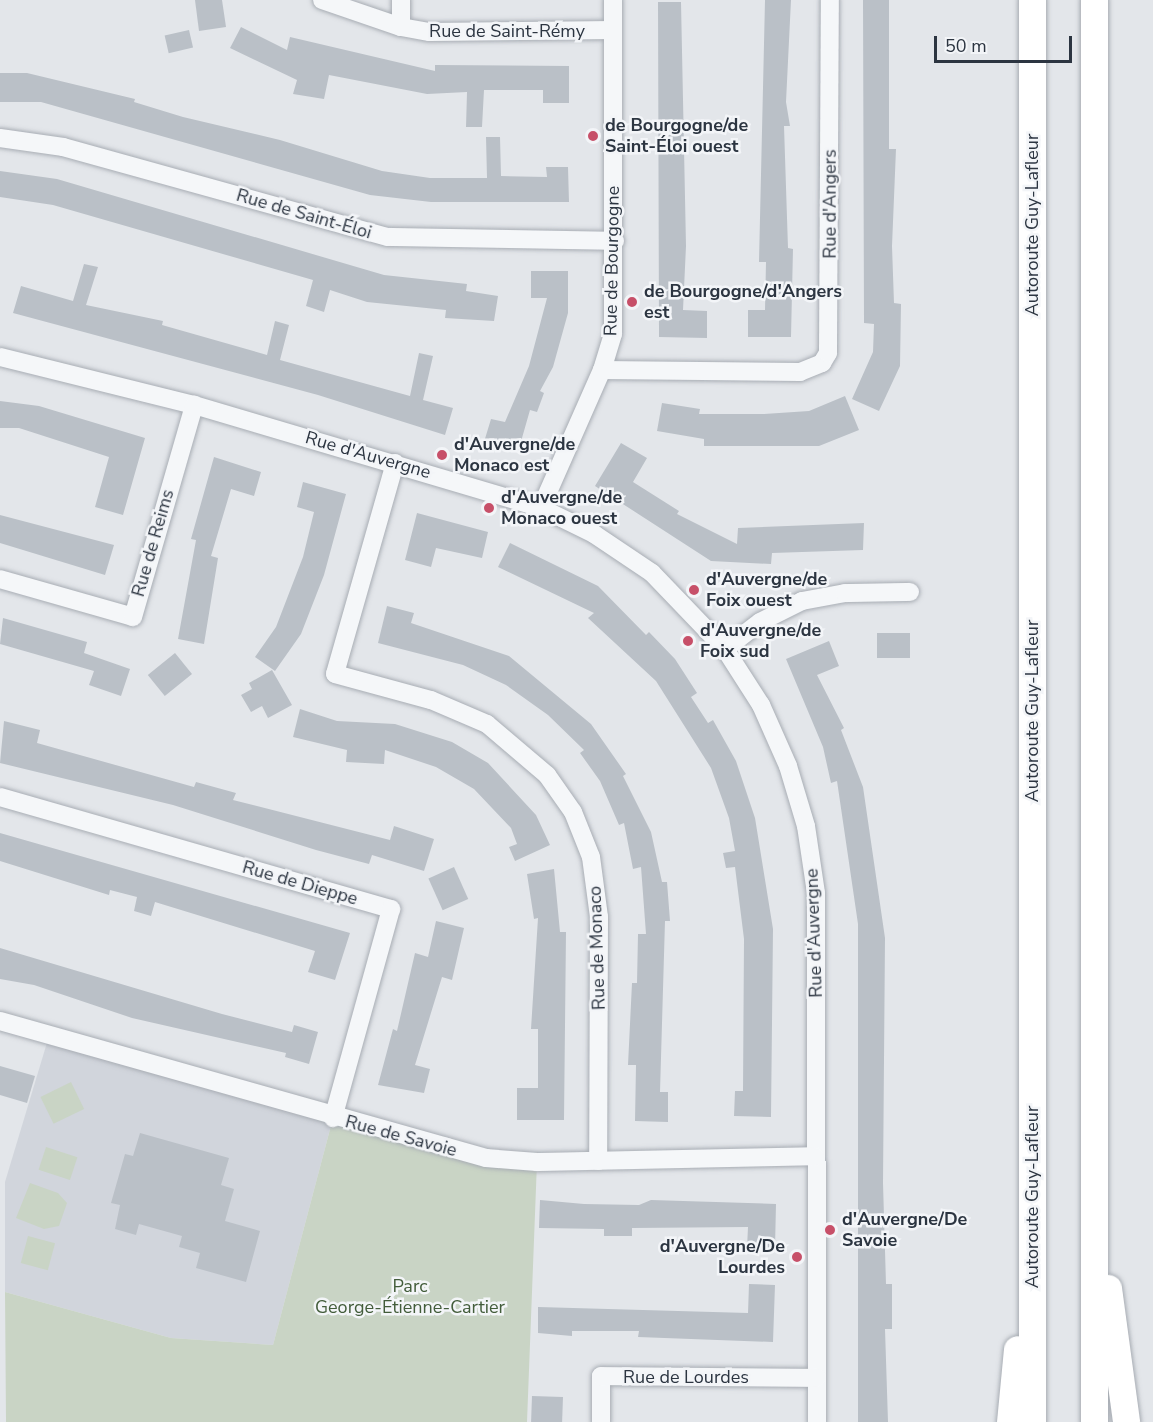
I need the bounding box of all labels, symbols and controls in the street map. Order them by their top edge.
street label: Rue de Saint-Rémy [429,20,585,42]
scale bar [937,24,1075,62]
text: 50 m [945,34,987,58]
place label: de Bourgogne/de Saint-Éloi ouest [605,115,748,158]
marker: de Bourgogne/de Saint-Éloi ouest [586,129,600,143]
street label: Autoroute Guy-Lafleur [1021,134,1043,316]
street label: Rue d'Angers [819,149,841,259]
street label: Rue de Saint-Éloi [234,184,374,244]
street label: Rue de Bourgogne [600,186,624,336]
place label: de Bourgogne/d'Angers est [644,281,842,324]
marker: de Bourgogne/d'Angers est [625,295,639,309]
street label: Rue d'Auvergne [303,427,433,483]
place label: d'Auvergne/de Monaco est [454,434,575,476]
marker: d'Auvergne/de Monaco est [435,448,449,462]
street label: Rue de Reims [127,487,179,599]
place label: d'Auvergne/de Monaco ouest [501,487,622,530]
marker: d'Auvergne/de Monaco ouest [482,501,496,515]
place label: d'Auvergne/de Foix ouest [706,569,827,612]
marker: d'Auvergne/de Foix ouest [687,583,701,597]
place label: d'Auvergne/de Foix sud [700,620,821,662]
street label: Autoroute Guy-Lafleur [1021,620,1043,802]
marker: d'Auvergne/de Foix sud [681,634,695,648]
street label: Rue de Dieppe [240,856,360,910]
street label: Rue d'Auvergne [801,868,827,998]
street label: Rue de Monaco [584,885,610,1011]
street label: Autoroute Guy-Lafleur [1021,1106,1043,1288]
street label: Rue de Savoie [343,1111,459,1161]
place label: d'Auvergne/De Savoie [842,1209,967,1252]
marker: d'Auvergne/De Savoie [823,1223,837,1237]
place label: d'Auvergne/De Lourdes [660,1236,785,1278]
marker: d'Auvergne/De Lourdes [790,1250,804,1264]
park label: Parc George-Étienne-Cartier [315,1276,505,1318]
street label: Rue de Lourdes [623,1366,749,1388]

